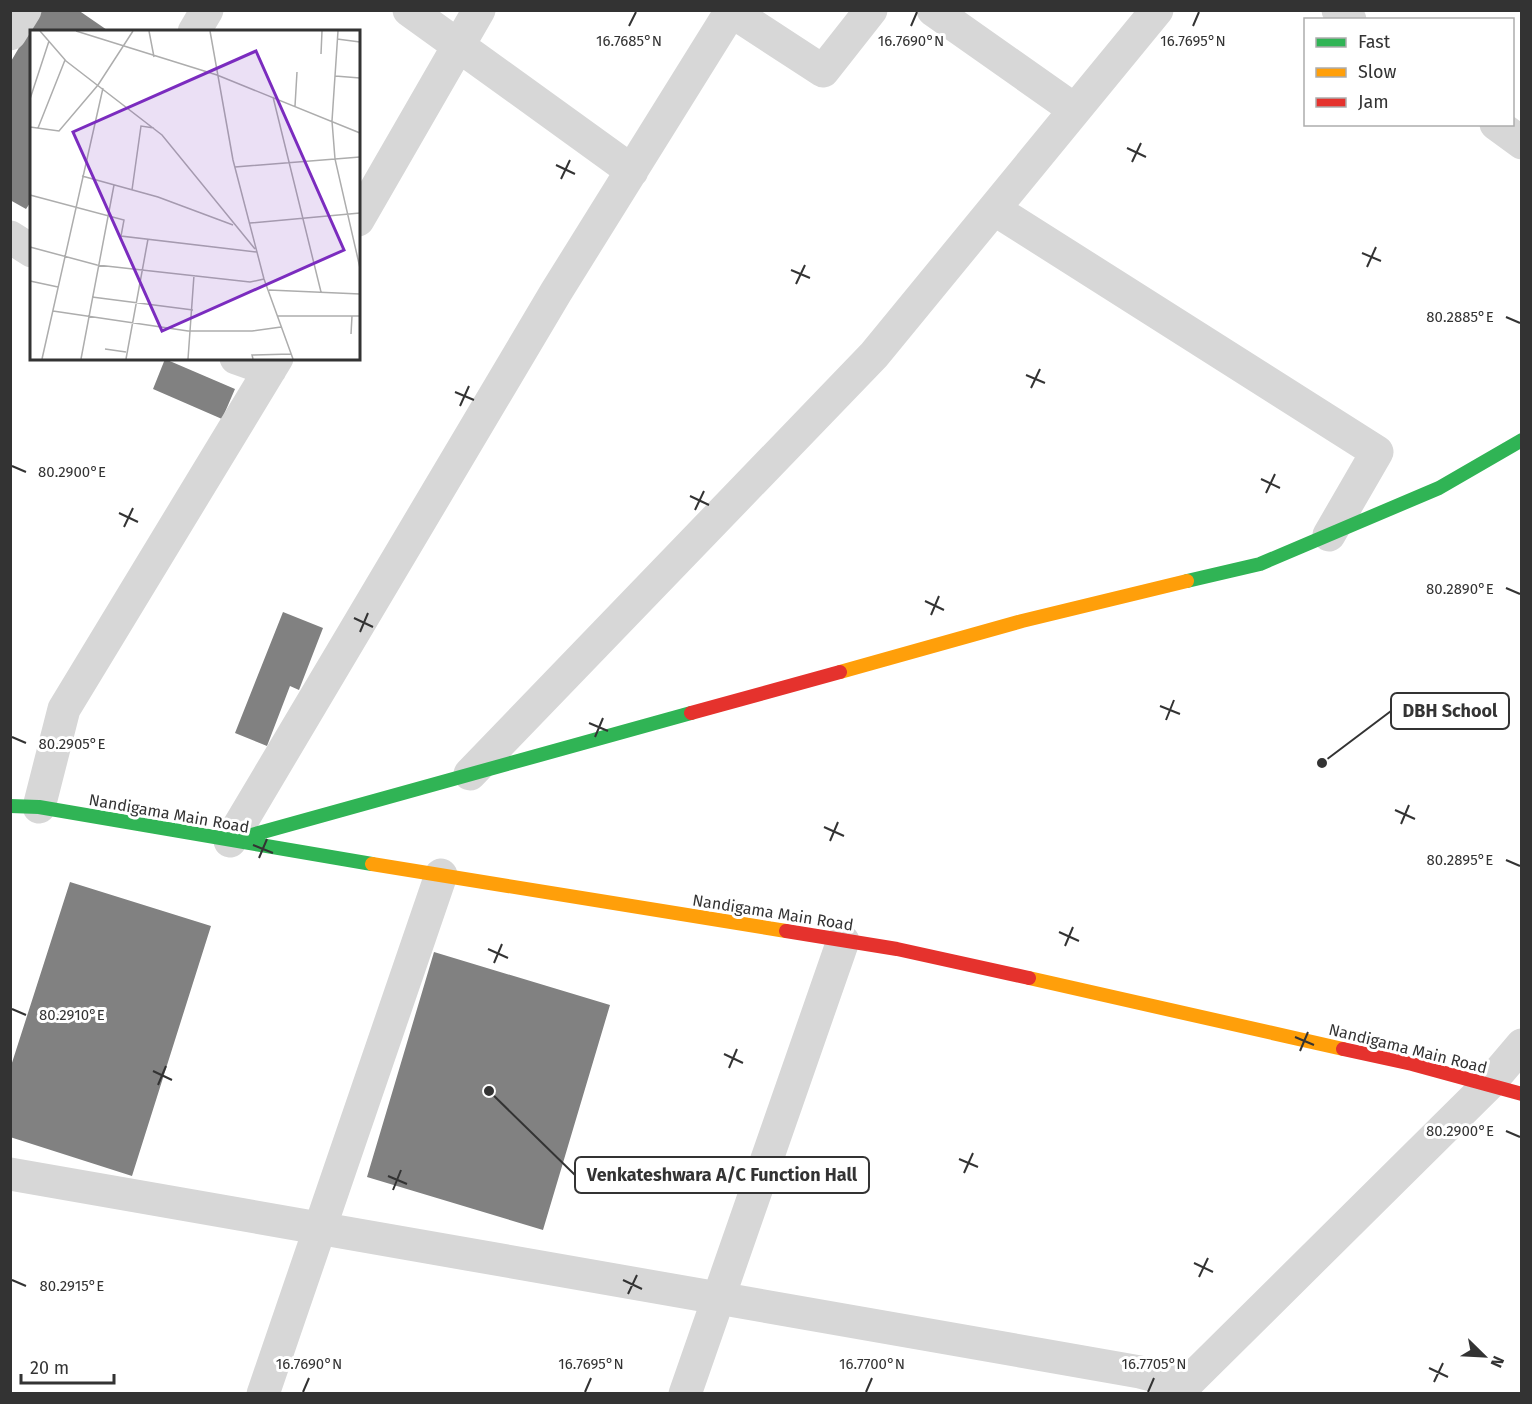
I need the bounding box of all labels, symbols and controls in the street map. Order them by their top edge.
legend [1304,18,1514,126]
inset map [30,30,360,360]
text: Fast [1358,31,1391,53]
text: 16.7685°N [596,32,662,50]
text: 16.7690°N [878,32,944,50]
text: 16.7695°N [1160,32,1226,50]
text: Slow [1358,61,1397,83]
text: Jam [1358,91,1389,113]
text: 80.2885°E [1426,308,1494,326]
text: 80.2900°E [38,463,106,481]
text: 80.2890°E [1426,580,1494,598]
callout: DBH School [1391,693,1509,729]
text: DBH School [1403,700,1498,722]
text: 80.2905°E [39,735,106,753]
street label: Nandigama Main Road [87,790,251,837]
text: 80.2895°E [1427,851,1493,869]
street label: Nandigama Main Road [691,890,855,935]
text: 80.2910°E [39,1006,105,1024]
street label: Nandigama Main Road [1327,1020,1489,1077]
text: 80.2900°E [1426,1122,1494,1140]
callout: Venkateshwara A/C Function Hall [575,1157,869,1193]
text: Venkateshwara A/C Function Hall [586,1164,858,1186]
text: 80.2915°E [40,1277,104,1295]
north arrow [1454,1326,1514,1386]
scale bar [21,1347,114,1385]
text: N [1486,1353,1508,1371]
text: 16.7690°N [276,1355,342,1373]
text: 16.7695°N [558,1355,624,1373]
text: 16.7700°N [839,1355,905,1373]
text: 16.7705°N [1121,1355,1187,1373]
text: 20 m [30,1357,69,1379]

